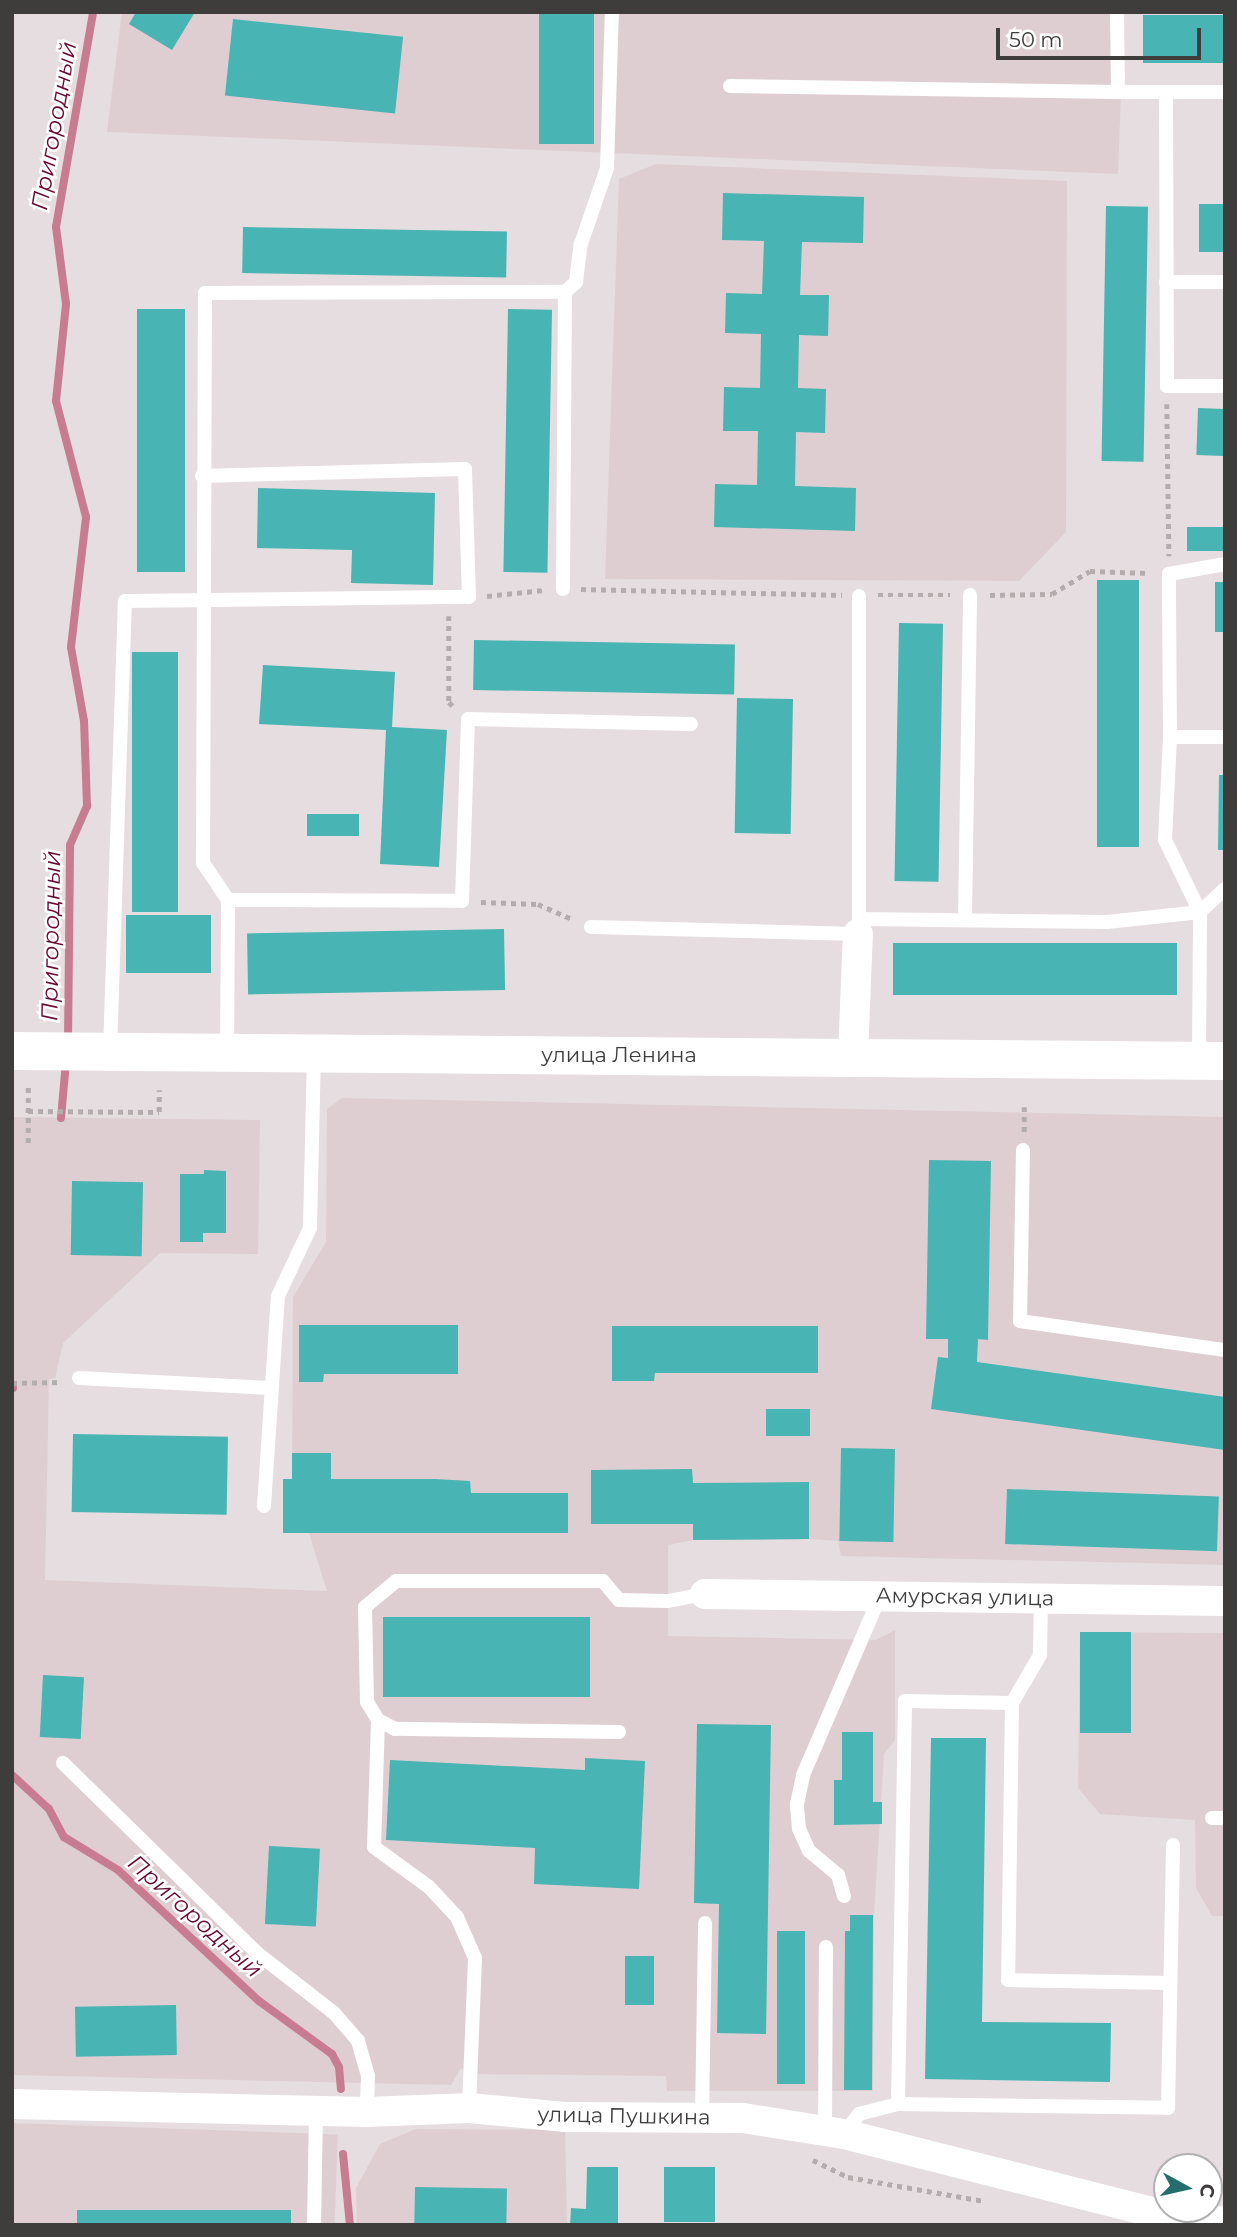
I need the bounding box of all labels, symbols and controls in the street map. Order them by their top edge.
scale bar [999,14,1204,58]
text: 50 m [1009,27,1063,52]
water label: Пригородный [26,40,82,212]
water label: Пригородный [36,850,66,1022]
street label: улица Ленина [541,1042,697,1068]
street label: Амурская улица [876,1583,1054,1611]
water label: Пригородный [122,1849,268,1983]
street label: улица Пушкина [537,2102,711,2130]
north arrow [1153,2153,1223,2223]
text: С [1195,2182,1220,2199]

